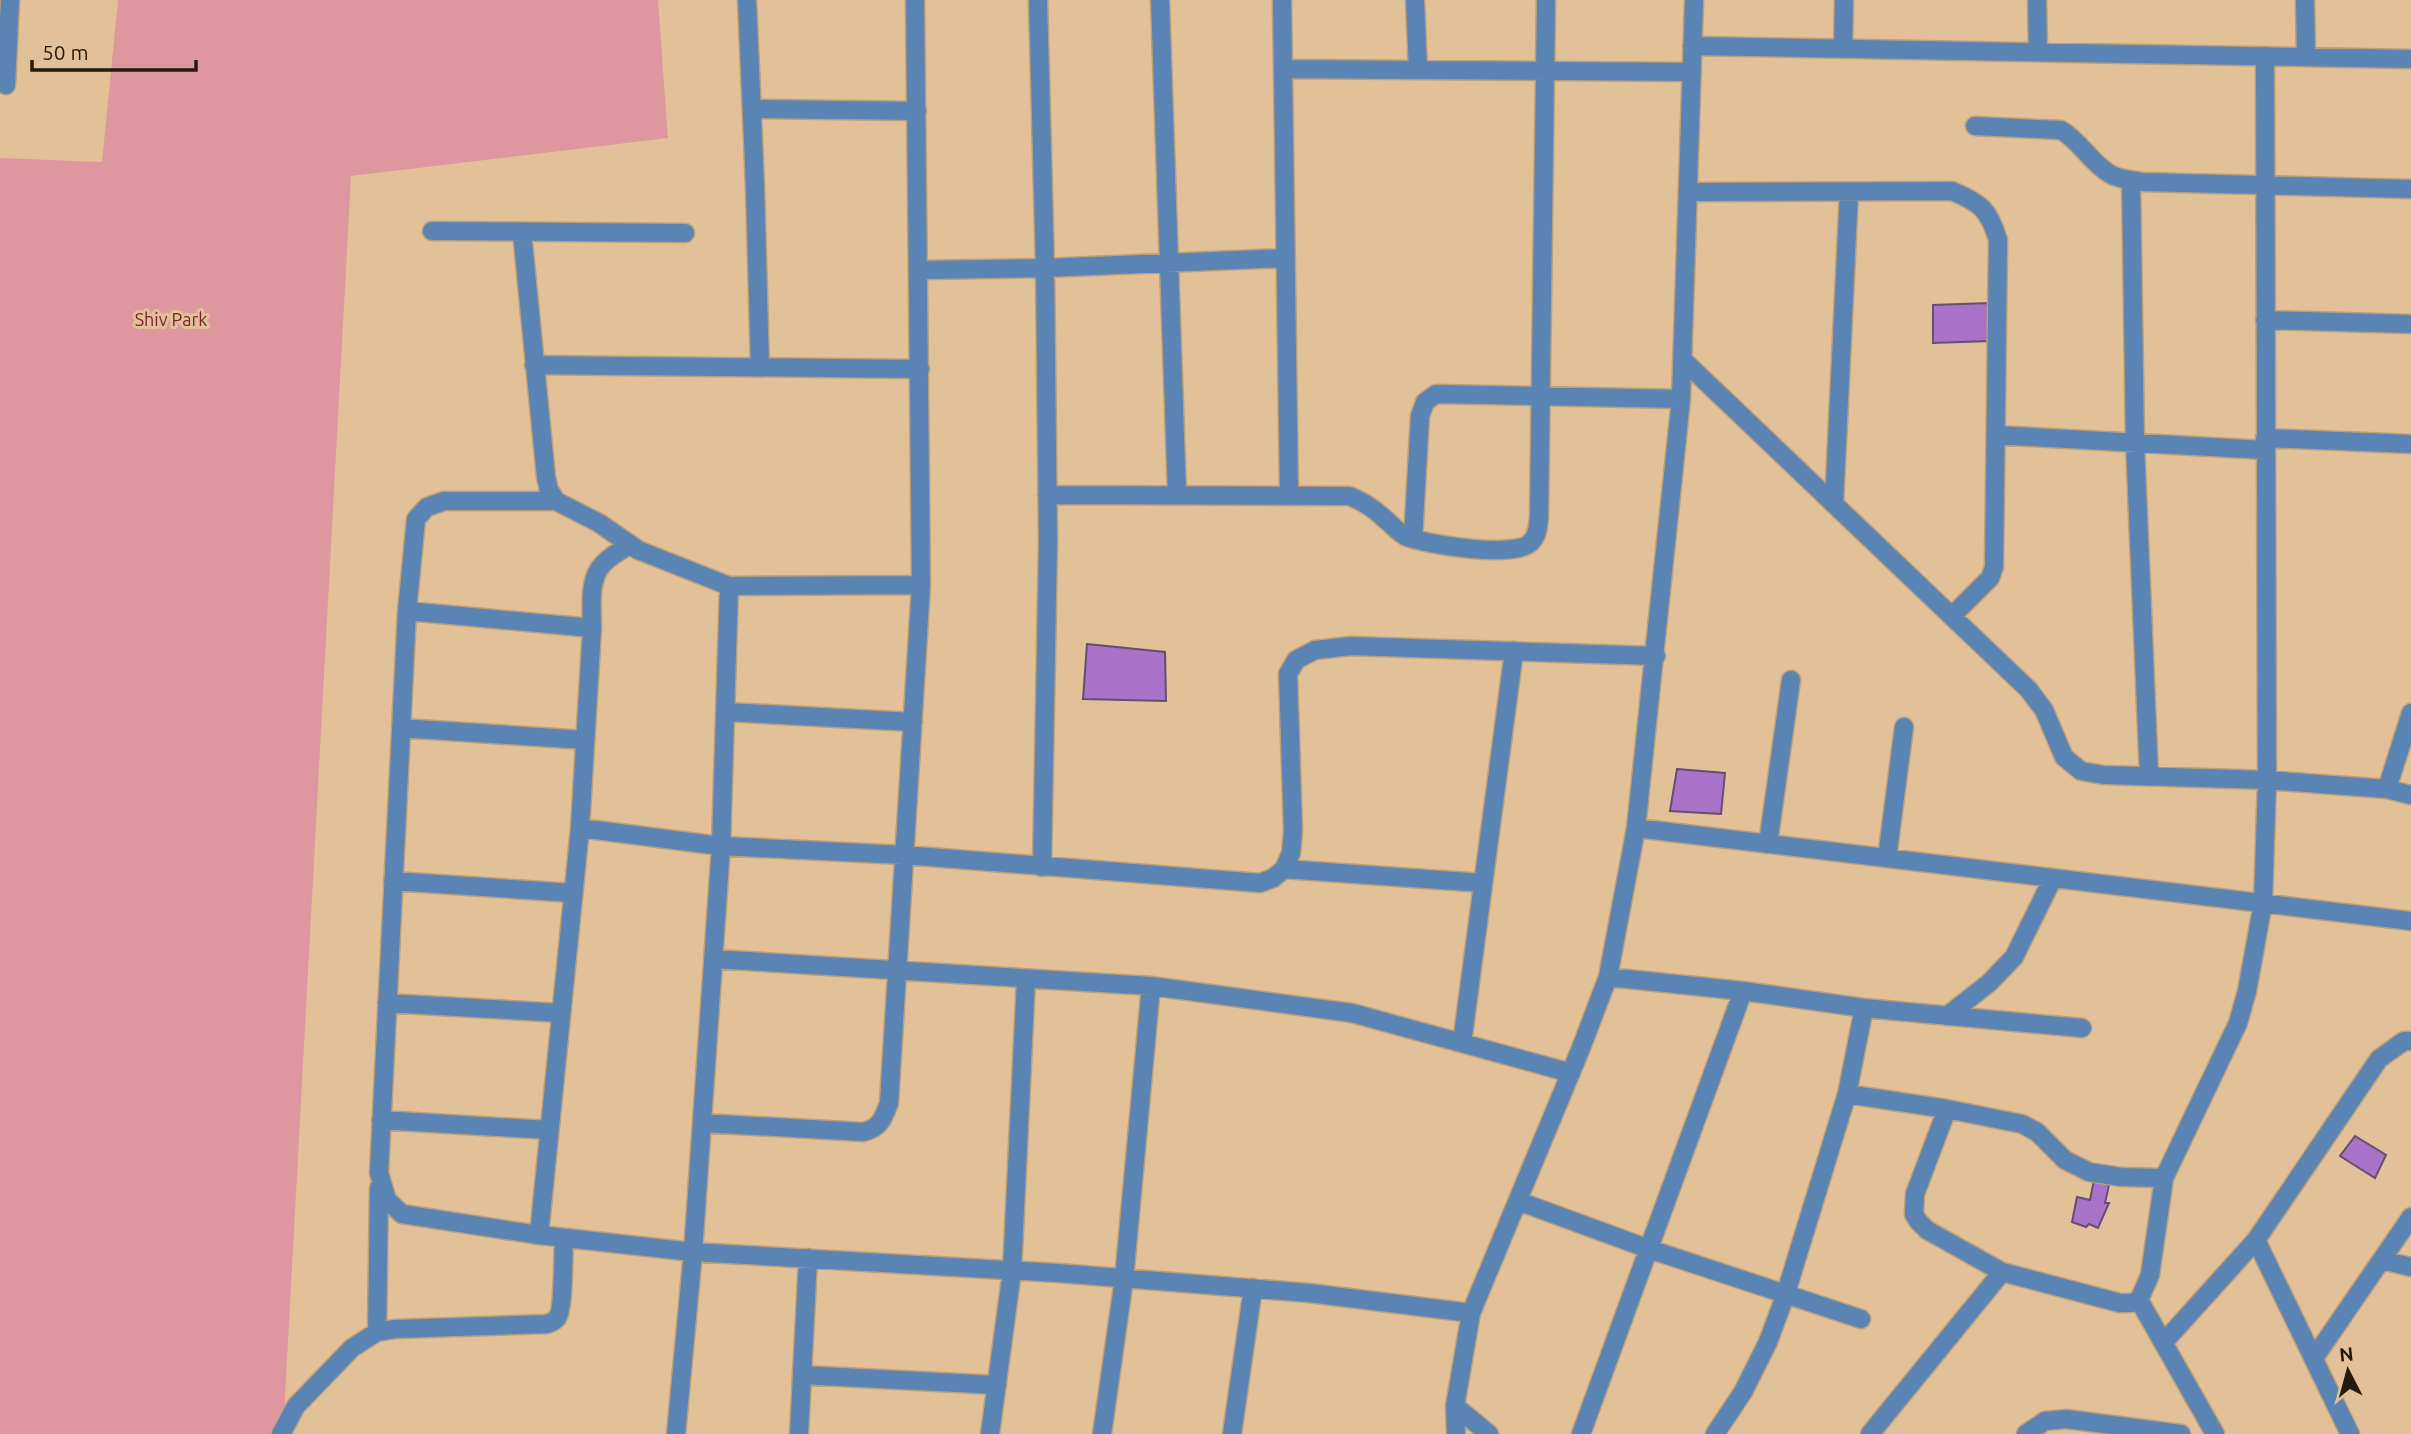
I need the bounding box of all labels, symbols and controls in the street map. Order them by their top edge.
scale bar [32,28,196,72]
text: 50 m [42,40,89,64]
park label: Shiv Park [135,309,207,329]
north arrow [2313,1336,2383,1406]
text: N [2338,1342,2354,1366]

